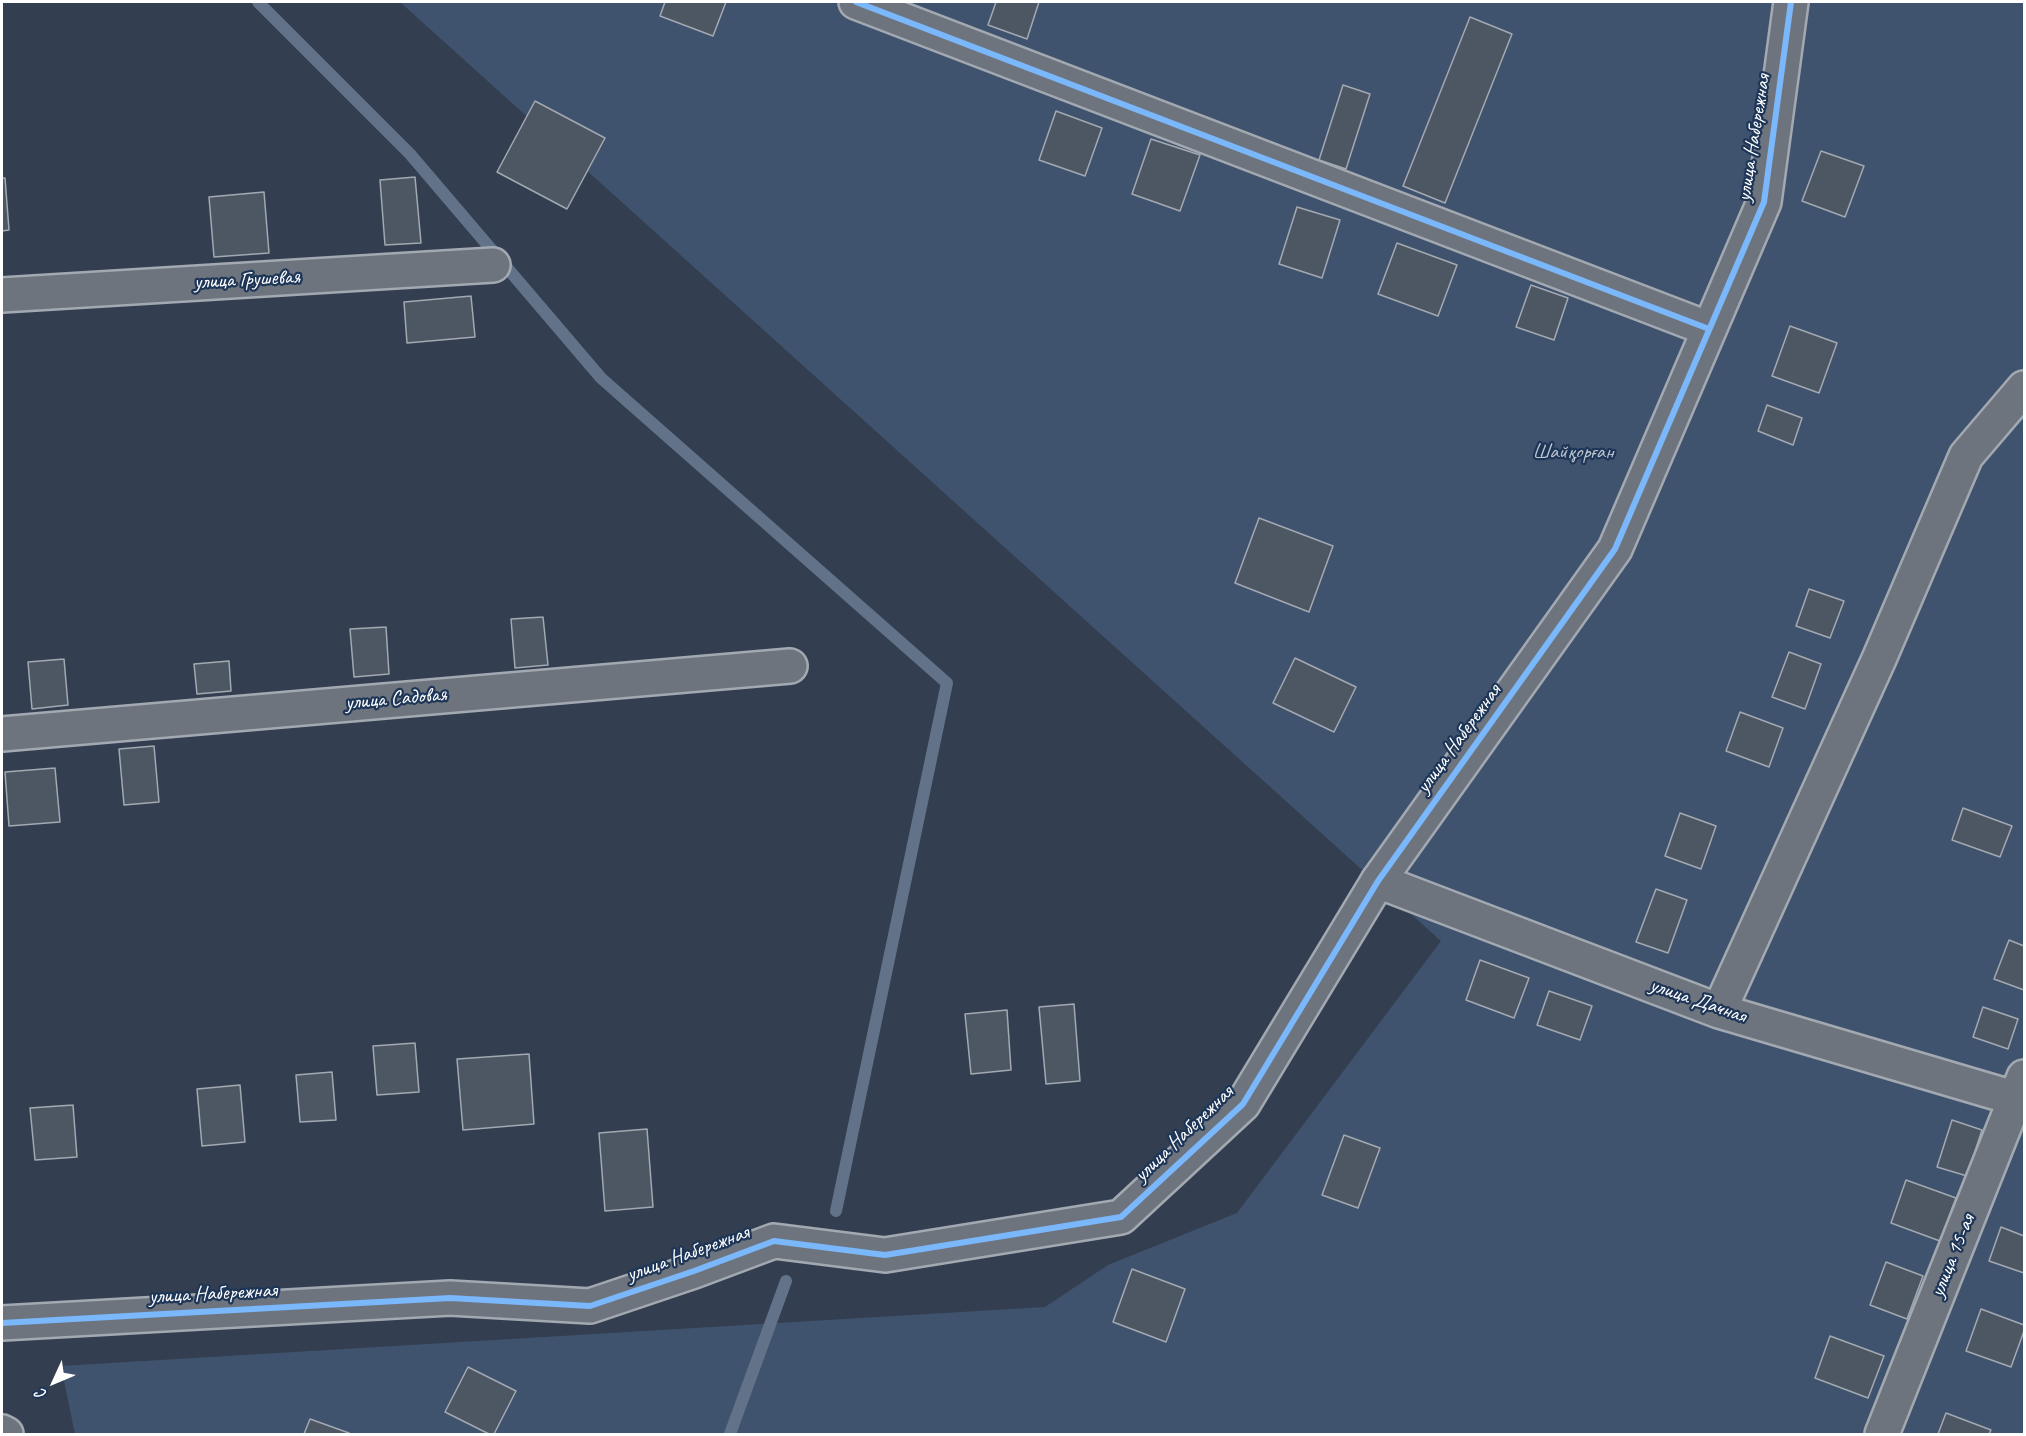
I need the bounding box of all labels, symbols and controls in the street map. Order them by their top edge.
street label: улица Набережная [1732,73,1776,203]
street label: улица Грушевая [193,265,301,295]
park label: Шайқорған [1532,439,1614,465]
street label: улица Набережная [1411,680,1507,798]
street label: улица Садовая [344,682,448,716]
street label: улица Дачная [1646,973,1750,1029]
street label: улица Набережная [1129,1080,1239,1188]
street label: улица 15-ая [1925,1211,1981,1301]
street label: улица Набережная [623,1220,753,1288]
street label: улица Набережная [148,1278,278,1310]
north arrow [24,1352,84,1412]
text: С [31,1385,51,1404]

